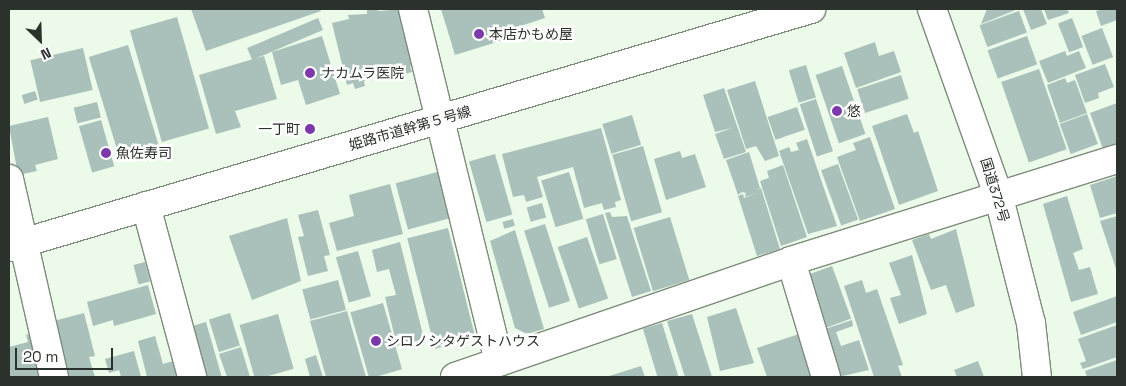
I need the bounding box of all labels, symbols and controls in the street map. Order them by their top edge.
north arrow [15,15,65,65]
place label: 本店かもめ屋 [489,26,573,42]
marker: 本店かもめ屋 [473,28,485,40]
text: N [38,44,54,64]
place label: ナカムラ医院 [321,65,405,81]
marker: ナカムラ医院 [303,66,317,80]
street label: 姫路市道幹第５号線 [347,103,473,153]
place label: 悠 [847,103,861,119]
marker: 悠 [831,105,843,117]
place label: 一丁町 [258,121,300,137]
marker: 一丁町 [304,123,316,135]
place label: 魚佐寿司 [116,145,172,161]
marker: 魚佐寿司 [100,147,112,159]
street label: 国道372号 [977,156,1013,224]
place label: シロノシタゲストハウス [386,333,540,349]
marker: シロノシタゲストハウス [370,335,382,347]
scale bar [18,338,115,370]
text: 20 m [23,347,58,366]

